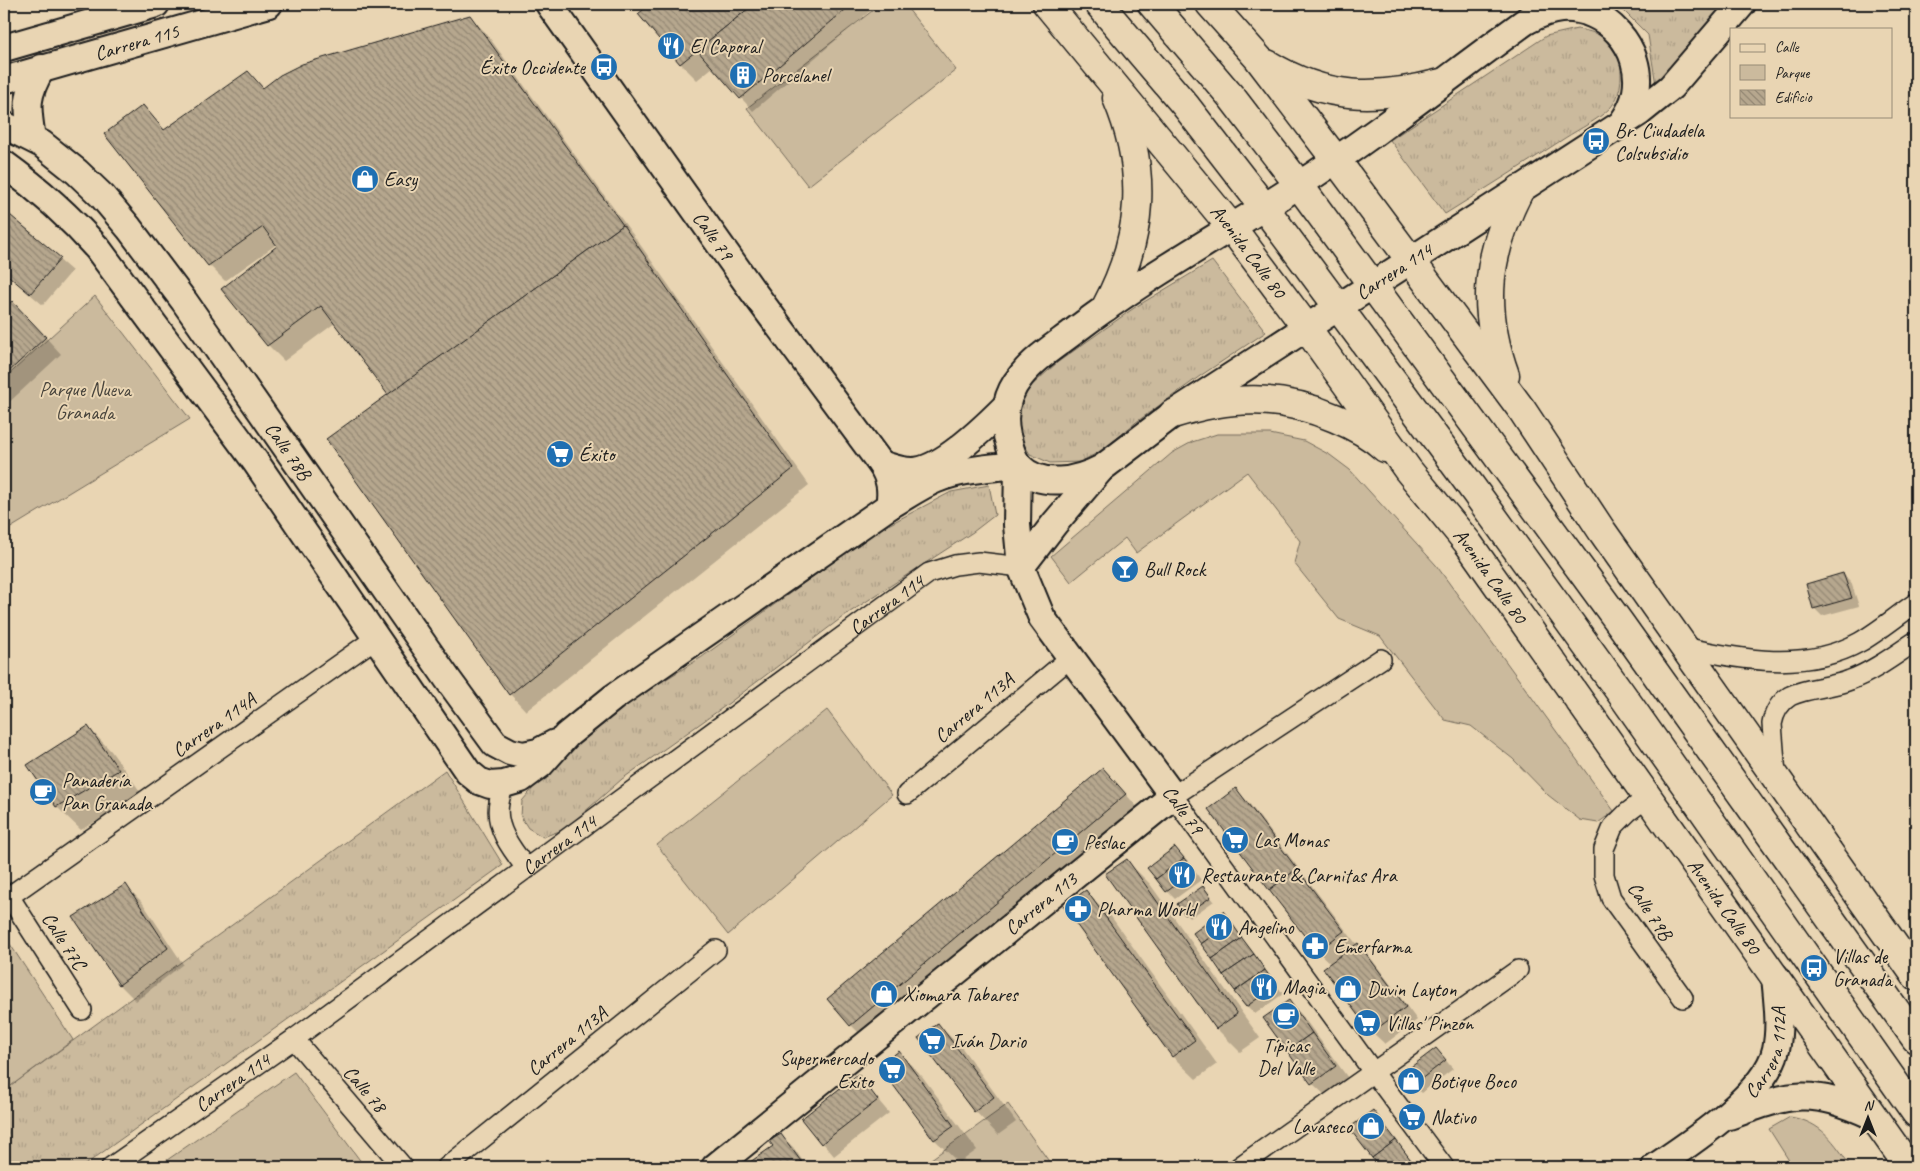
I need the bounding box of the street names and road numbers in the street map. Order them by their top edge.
street label: Carrera 115 [92,18,183,66]
street label: Avenida Calle 80 [1205,199,1294,304]
street label: Calle 79 [687,206,740,267]
street label: Carrera 114 [1351,236,1438,305]
street label: Calle 78B [260,417,318,486]
street label: Avenida Calle 80 [1448,523,1534,630]
street label: Carrera 114 [844,568,930,640]
street label: Carrera 113A [929,667,1020,749]
street label: Carrera 114A [167,687,261,763]
street label: Calle 79 [1157,781,1210,841]
street label: Carrera 114 [517,808,603,880]
street label: Avenida Calle 80 [1682,854,1768,960]
street label: Carrera 113 [999,865,1084,940]
street label: Calle 79B [1622,877,1679,946]
street label: Calle 77C [36,907,93,977]
street label: Carrera 113A [522,1000,613,1081]
street label: Carrera 112A [1739,1006,1791,1103]
street label: Carrera 114 [190,1046,276,1117]
street label: Calle 78 [338,1060,394,1119]

